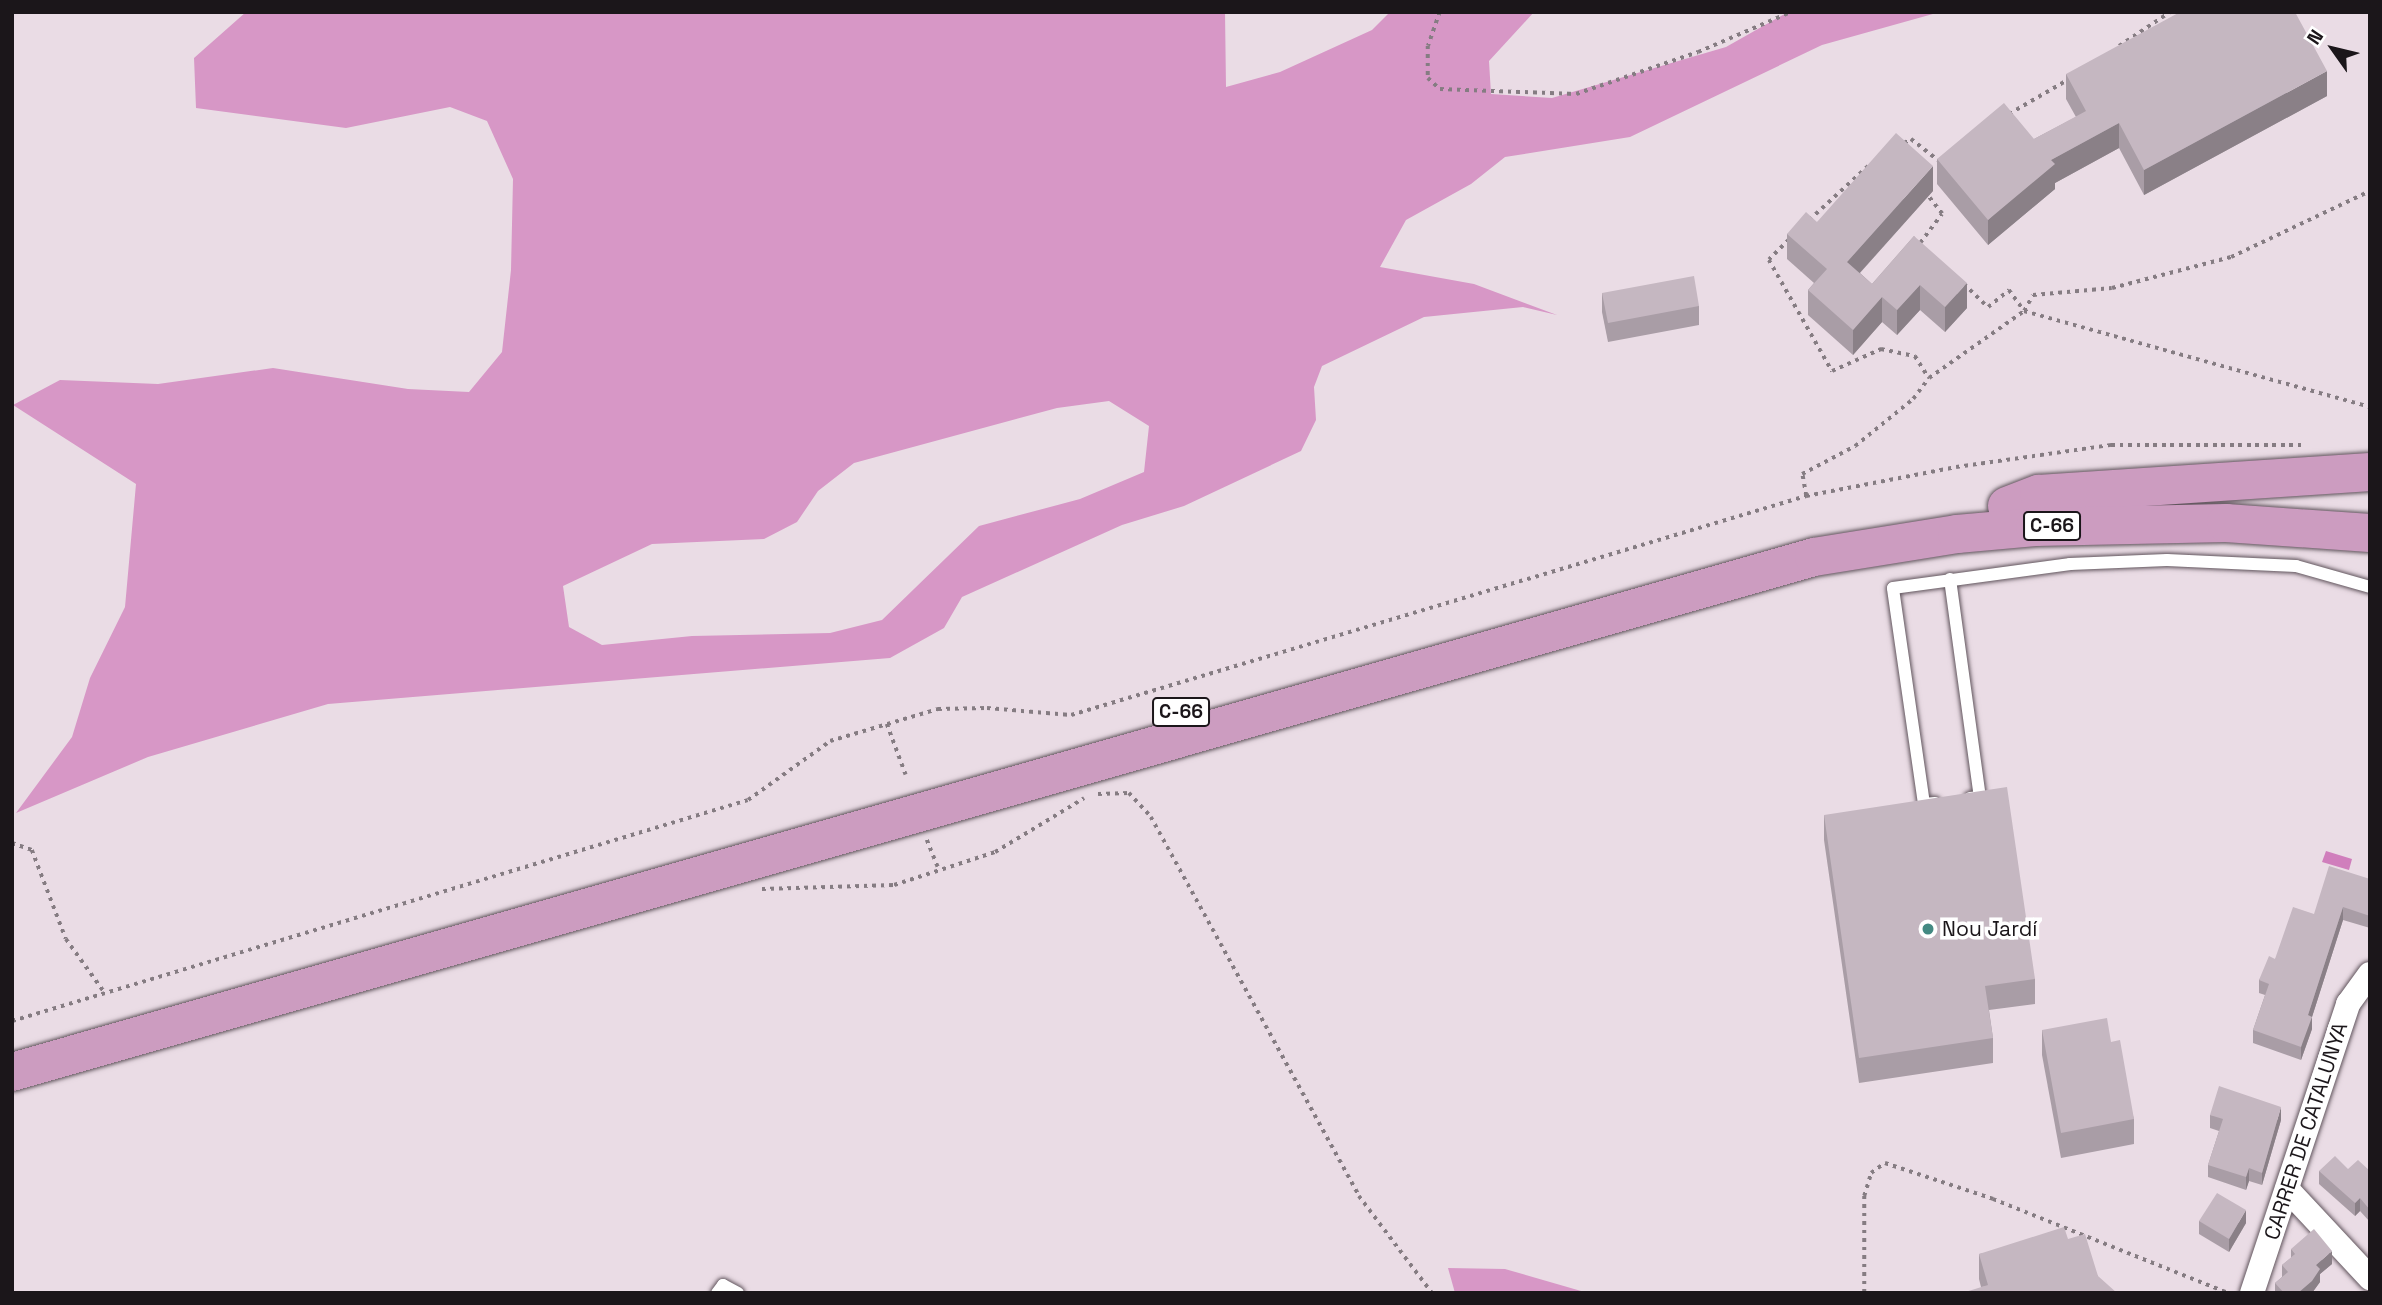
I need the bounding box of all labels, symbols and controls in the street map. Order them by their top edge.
north arrow [2298,14,2368,84]
text: N [2301,25,2329,49]
road number: C-66 [2022,510,2082,541]
road number: C-66 [1151,696,1211,727]
place label: Nou Jardí [1942,916,2037,942]
marker: Nou Jardí [1920,921,1936,937]
street label: CARRER DE CATALUNYA [2259,1019,2353,1243]

